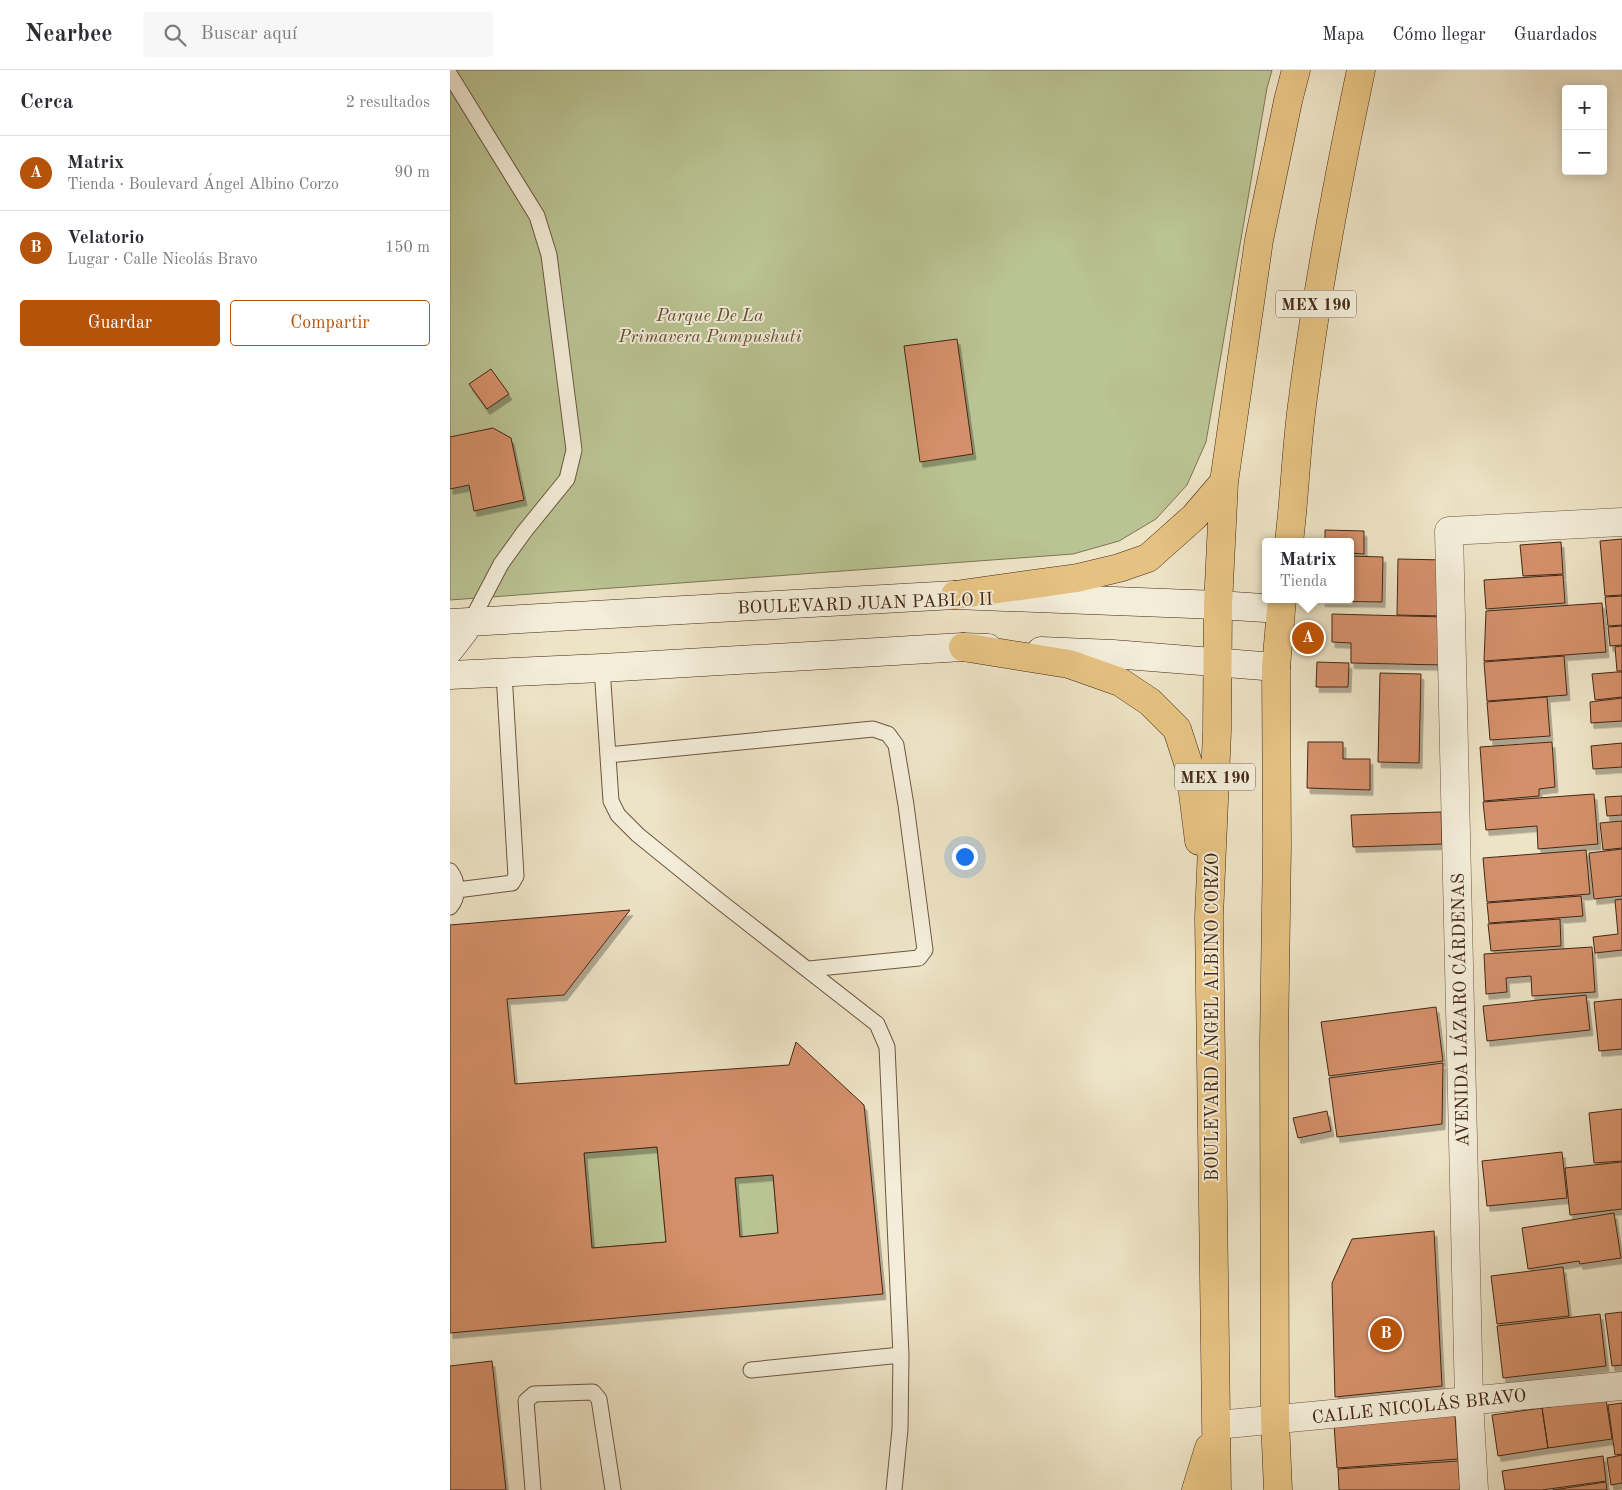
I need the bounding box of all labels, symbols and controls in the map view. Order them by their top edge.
search box [143,12,493,57]
icon: search [161,21,189,49]
text: Nearbee [25,23,113,47]
text: Buscar aquí [201,25,297,44]
text: Mapa [1322,26,1364,44]
text: Cómo llegar [1392,26,1486,44]
text: Guardados [1514,26,1597,44]
map controls [1562,85,1607,175]
button: + [1562,85,1607,130]
text: Cerca [20,92,73,113]
text: 2 resultados [346,95,430,111]
button: − [1562,130,1607,175]
text: Matrix [67,154,124,173]
text: A [30,165,42,181]
text: 90 m [394,165,430,181]
text: Tienda · Boulevard Ángel Albino Corzo [67,177,339,193]
text: Velatorio [67,229,144,248]
text: B [30,240,42,256]
text: 150 m [385,240,430,256]
text: Lugar · Calle Nicolás Bravo [67,252,258,268]
road number: MEX 190 [1276,290,1356,318]
button: Guardar [20,300,220,346]
button: Compartir [230,300,430,346]
park label: Parque De La Primavera Pumpushuti [618,307,802,346]
popup [1262,538,1354,603]
text: Matrix [1279,551,1337,570]
text: Tienda [1279,574,1327,590]
street label: BOULEVARD JUAN PABLO II [737,591,993,617]
pin: A [1292,619,1324,657]
road number: MEX 190 [1175,764,1255,790]
your location [952,844,978,870]
street label: BOULEVARD ÁNGEL ALBINO CORZO [1200,853,1222,1181]
street label: AVENIDA LÁZARO CÁRDENAS [1446,873,1472,1147]
pin: B [1370,1315,1402,1353]
street label: CALLE NICOLÁS BRAVO [1311,1383,1527,1427]

